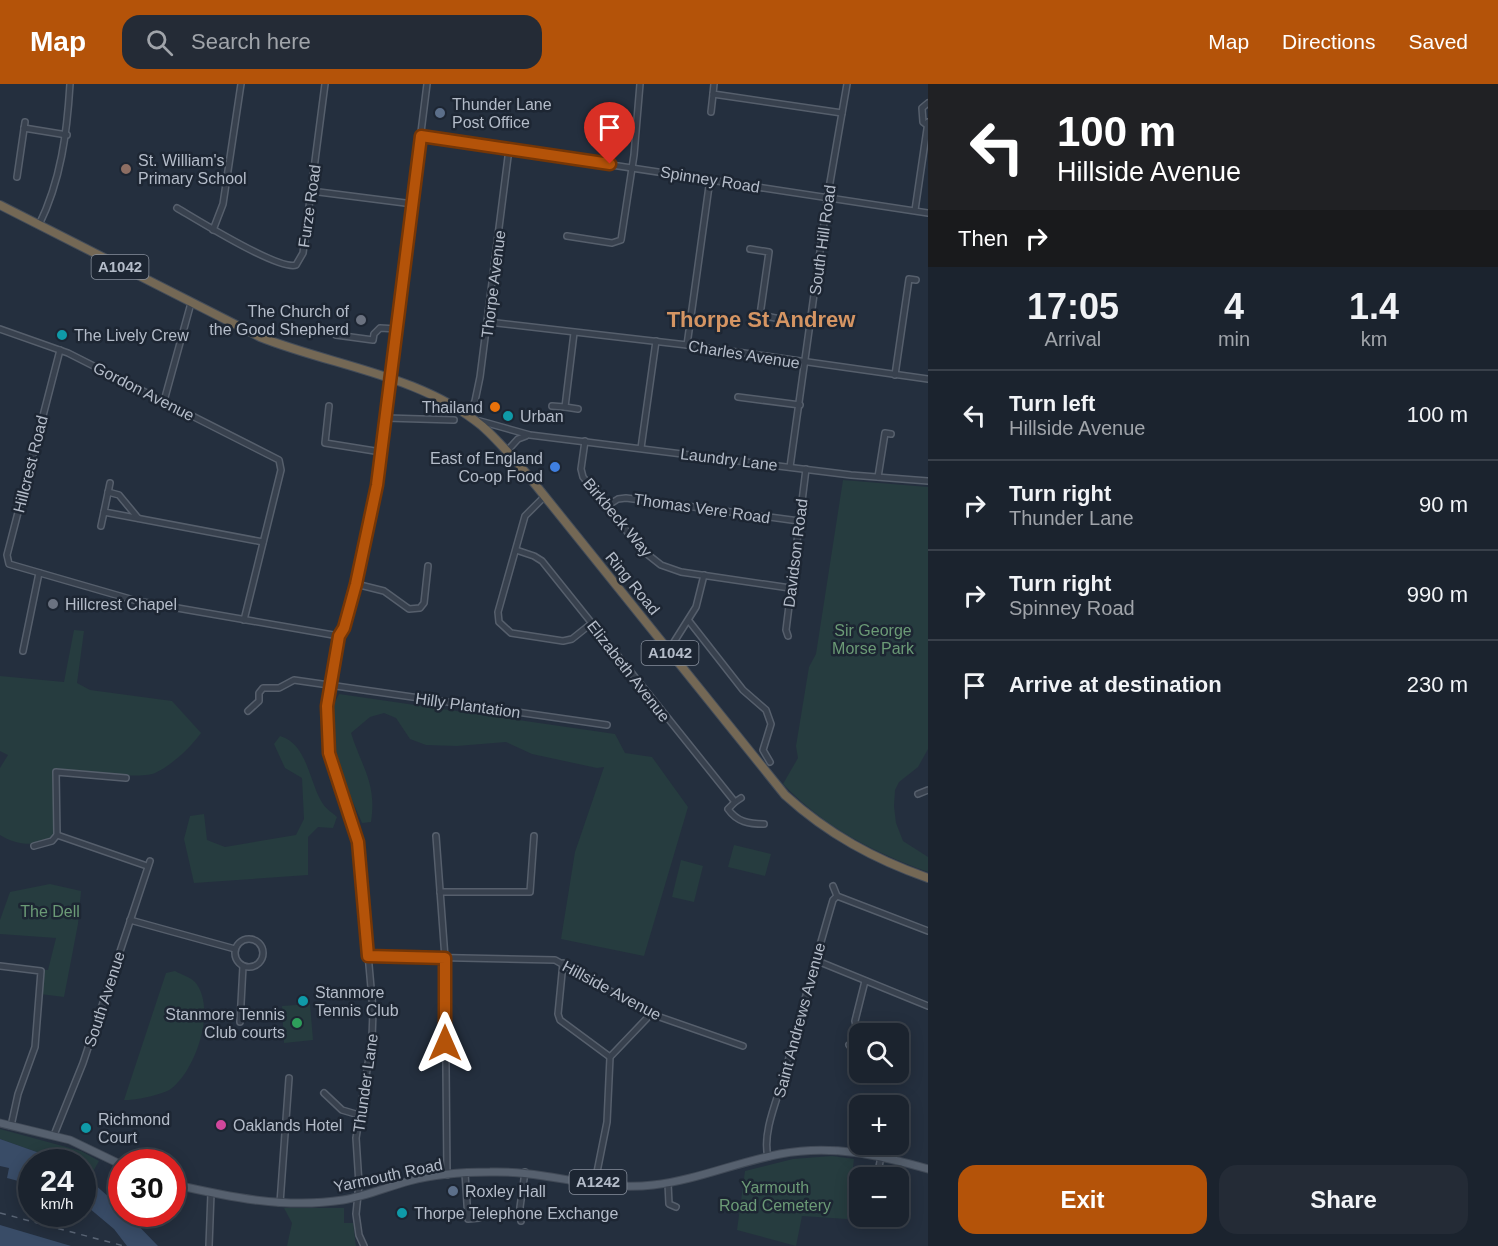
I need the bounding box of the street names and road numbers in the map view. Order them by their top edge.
street label: Furze Road [295,163,324,249]
street label: Spinney Road [659,163,761,196]
street label: South Hill Road [806,184,839,296]
street label: Thorpe Avenue [478,229,509,339]
road number: A1042 [92,255,148,279]
street label: Charles Avenue [687,337,801,372]
street label: Gordon Avenue [91,359,197,424]
street label: Hillcrest Road [10,414,51,514]
street label: Laundry Lane [679,445,779,474]
street label: Birkbeck Way [580,475,655,560]
street label: Thomas Vere Road [632,490,771,527]
street label: Davidson Road [780,498,811,608]
street label: Ring Road [602,549,663,618]
street label: Elizabeth Avenue [584,617,673,725]
road number: A1042 [642,641,698,665]
street label: Hilly Plantation [414,690,522,721]
street label: Saint Andrews Avenue [771,941,828,1100]
street label: South Avenue [81,949,128,1049]
street label: Hillside Avenue [560,957,664,1024]
street label: Thunder Lane [350,1032,381,1134]
street label: Yarmouth Road [332,1156,444,1195]
road number: A1242 [570,1170,626,1194]

